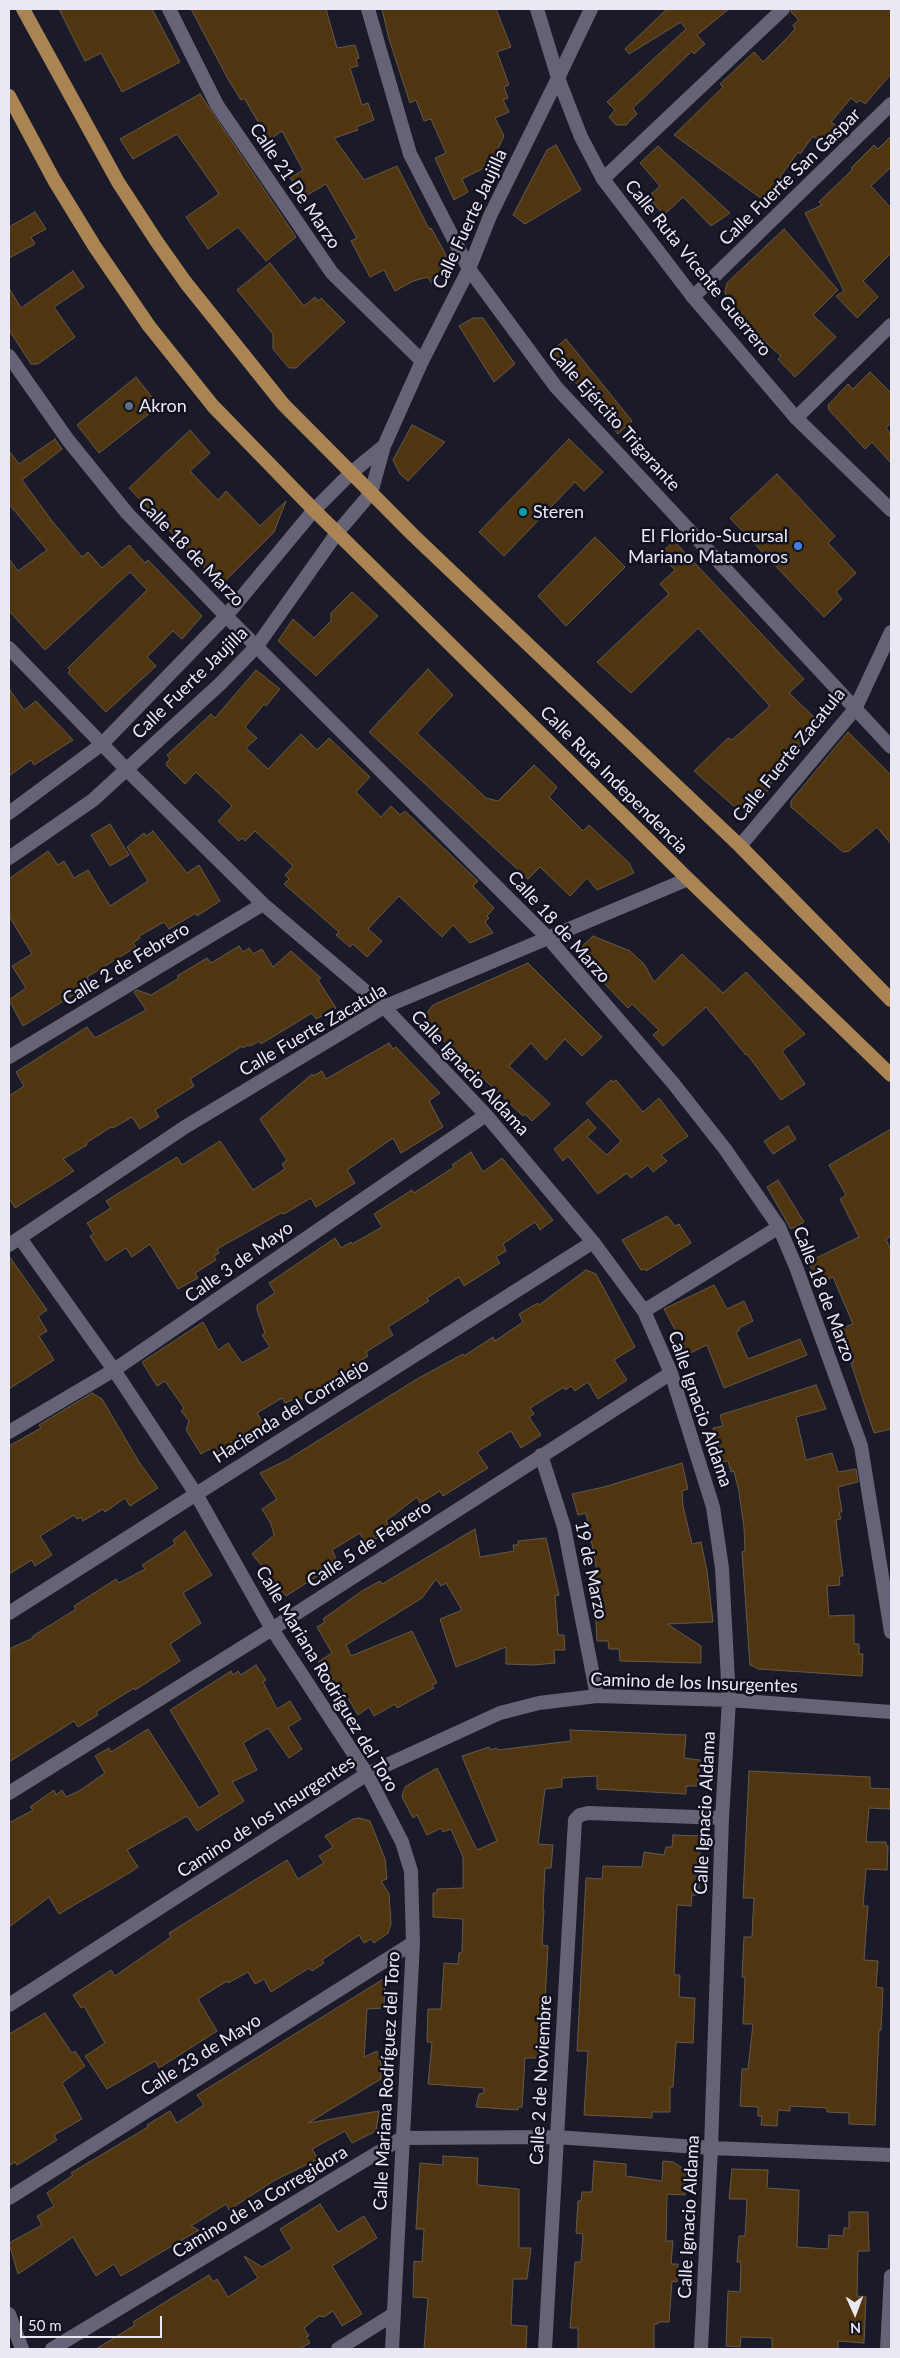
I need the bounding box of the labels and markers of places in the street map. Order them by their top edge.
place label: Akron [139,395,187,417]
marker: Akron [123,400,135,412]
place label: Steren [533,501,584,523]
marker: Steren [517,506,529,518]
place label: El Florido-Sucursal Mariano Matamoros [628,525,788,568]
marker: El Florido-Sucursal Mariano Matamoros [792,540,804,552]

